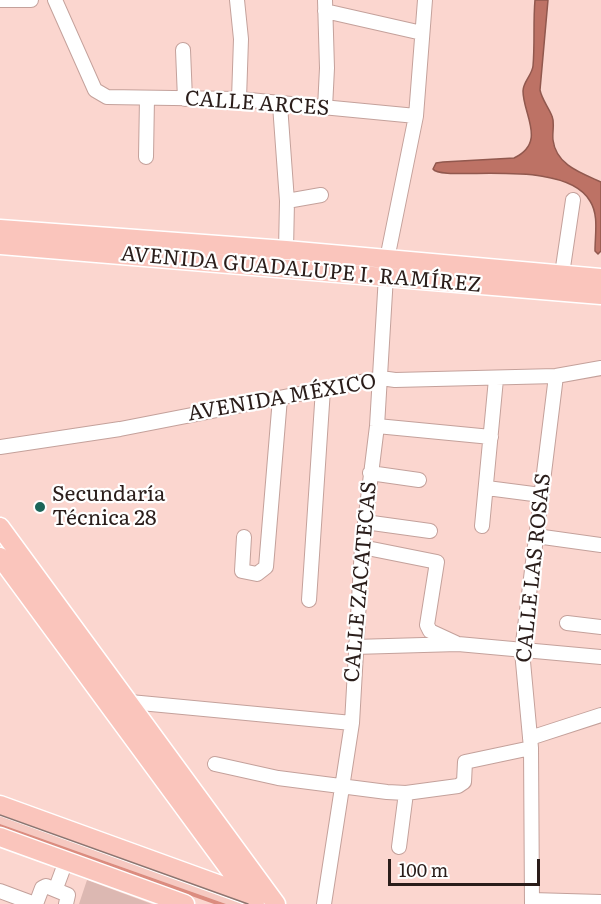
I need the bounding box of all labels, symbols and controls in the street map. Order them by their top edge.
street label: CALLE ARCES [184,86,330,122]
street label: AVENIDA GUADALUPE I. RAMÍREZ [120,242,482,298]
street label: AVENIDA MÉXICO [186,369,378,427]
street label: CALLE LAS ROSAS [512,472,556,664]
street label: CALLE ZACATECAS [340,481,382,683]
place label: Secundaría Técnica 28 [52,482,165,532]
marker: Secundaría Técnica 28 [33,500,47,514]
scale bar [391,847,542,885]
text: 100 m [399,856,448,883]

